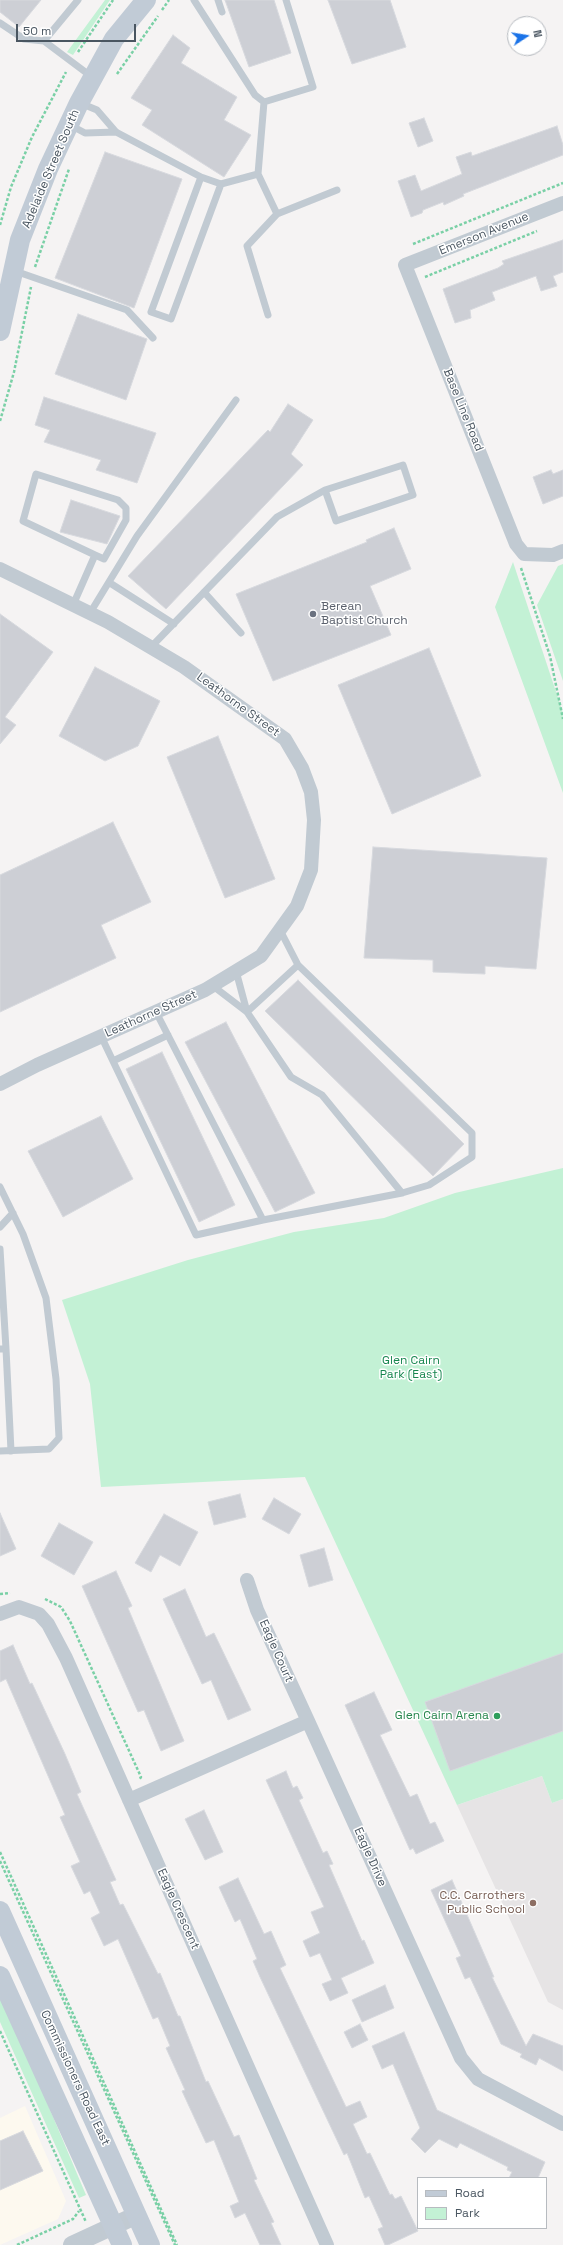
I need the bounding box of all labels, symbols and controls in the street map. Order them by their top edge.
scale bar [18,16,138,42]
north arrow [507,16,547,56]
text: 50 m [23,23,51,39]
text: N [530,29,545,39]
street label: Adelaide Street South [19,107,83,231]
street label: Emerson Avenue [437,210,531,258]
street label: Base Line Road [440,367,486,453]
place label: Berean Baptist Church [321,600,408,628]
marker: Berean Baptist Church [308,609,318,619]
street label: Leathorne Street [194,670,282,740]
street label: Leathorne Street [103,987,199,1041]
park label: Glen Cairn Park (East) [380,1354,442,1382]
street label: Eagle Court [256,1618,296,1684]
place label: Glen Cairn Arena [395,1709,489,1723]
marker: Glen Cairn Arena [492,1711,502,1721]
street label: Eagle Drive [351,1825,389,1889]
street label: Eagle Crescent [154,1866,202,1952]
place label: C.C. Carrothers Public School [439,1889,525,1917]
marker: C.C. Carrothers Public School [528,1898,538,1908]
street label: Commissioners Road East [37,2008,113,2148]
legend [417,2177,547,2229]
text: Road [455,2185,484,2201]
text: Park [455,2205,480,2221]

